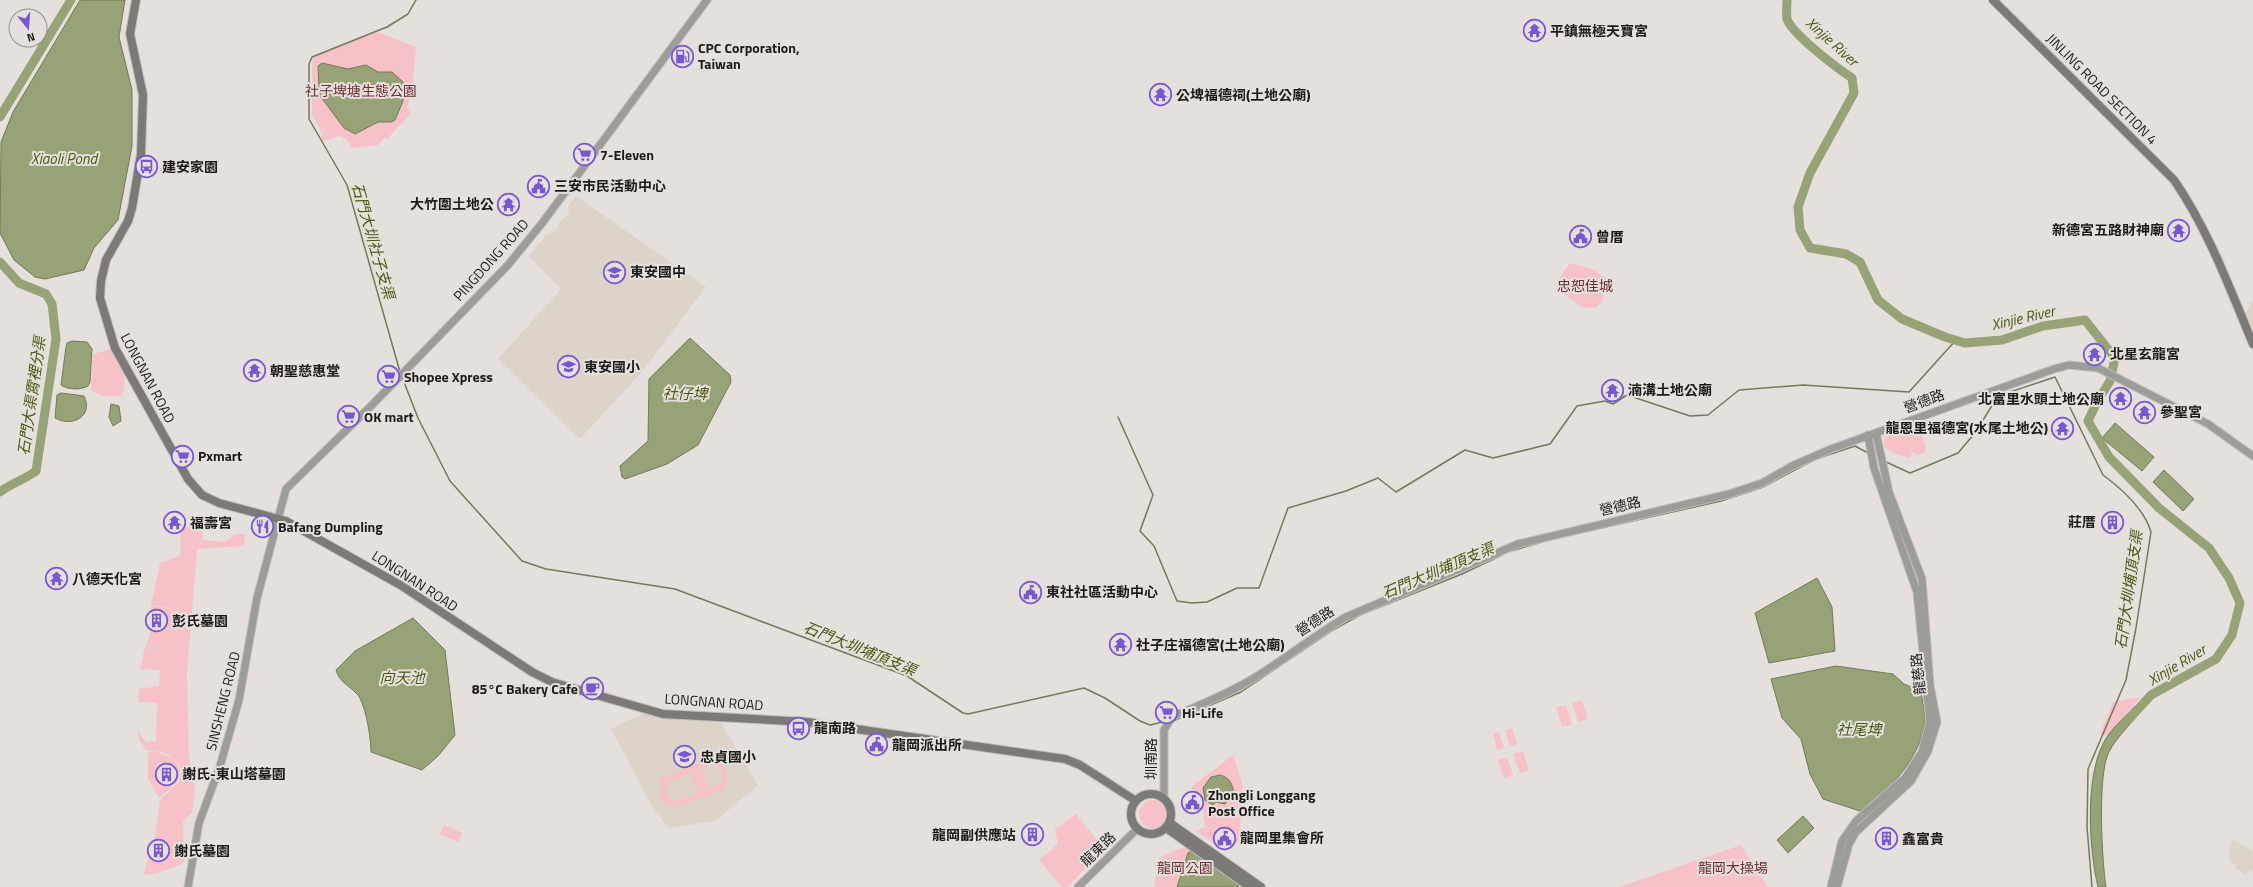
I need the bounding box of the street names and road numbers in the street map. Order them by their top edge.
street label: JINLING ROAD SECTION 4 [2042,28,2163,149]
street label: PINGDONG ROAD [448,214,533,305]
street label: LONGNAN ROAD [116,329,181,426]
street label: 營德路 [1901,383,1947,418]
street label: 營德路 [1597,491,1643,520]
street label: LONGNAN ROAD [368,545,463,616]
street label: 營德路 [1291,600,1338,641]
street label: SINSHENG ROAD [200,649,245,753]
street label: 龍慈路 [1905,652,1930,696]
street label: LONGNAN ROAD [664,688,764,715]
street label: 圳南路 [1140,738,1161,780]
street label: 龍東路 [1075,826,1120,871]

